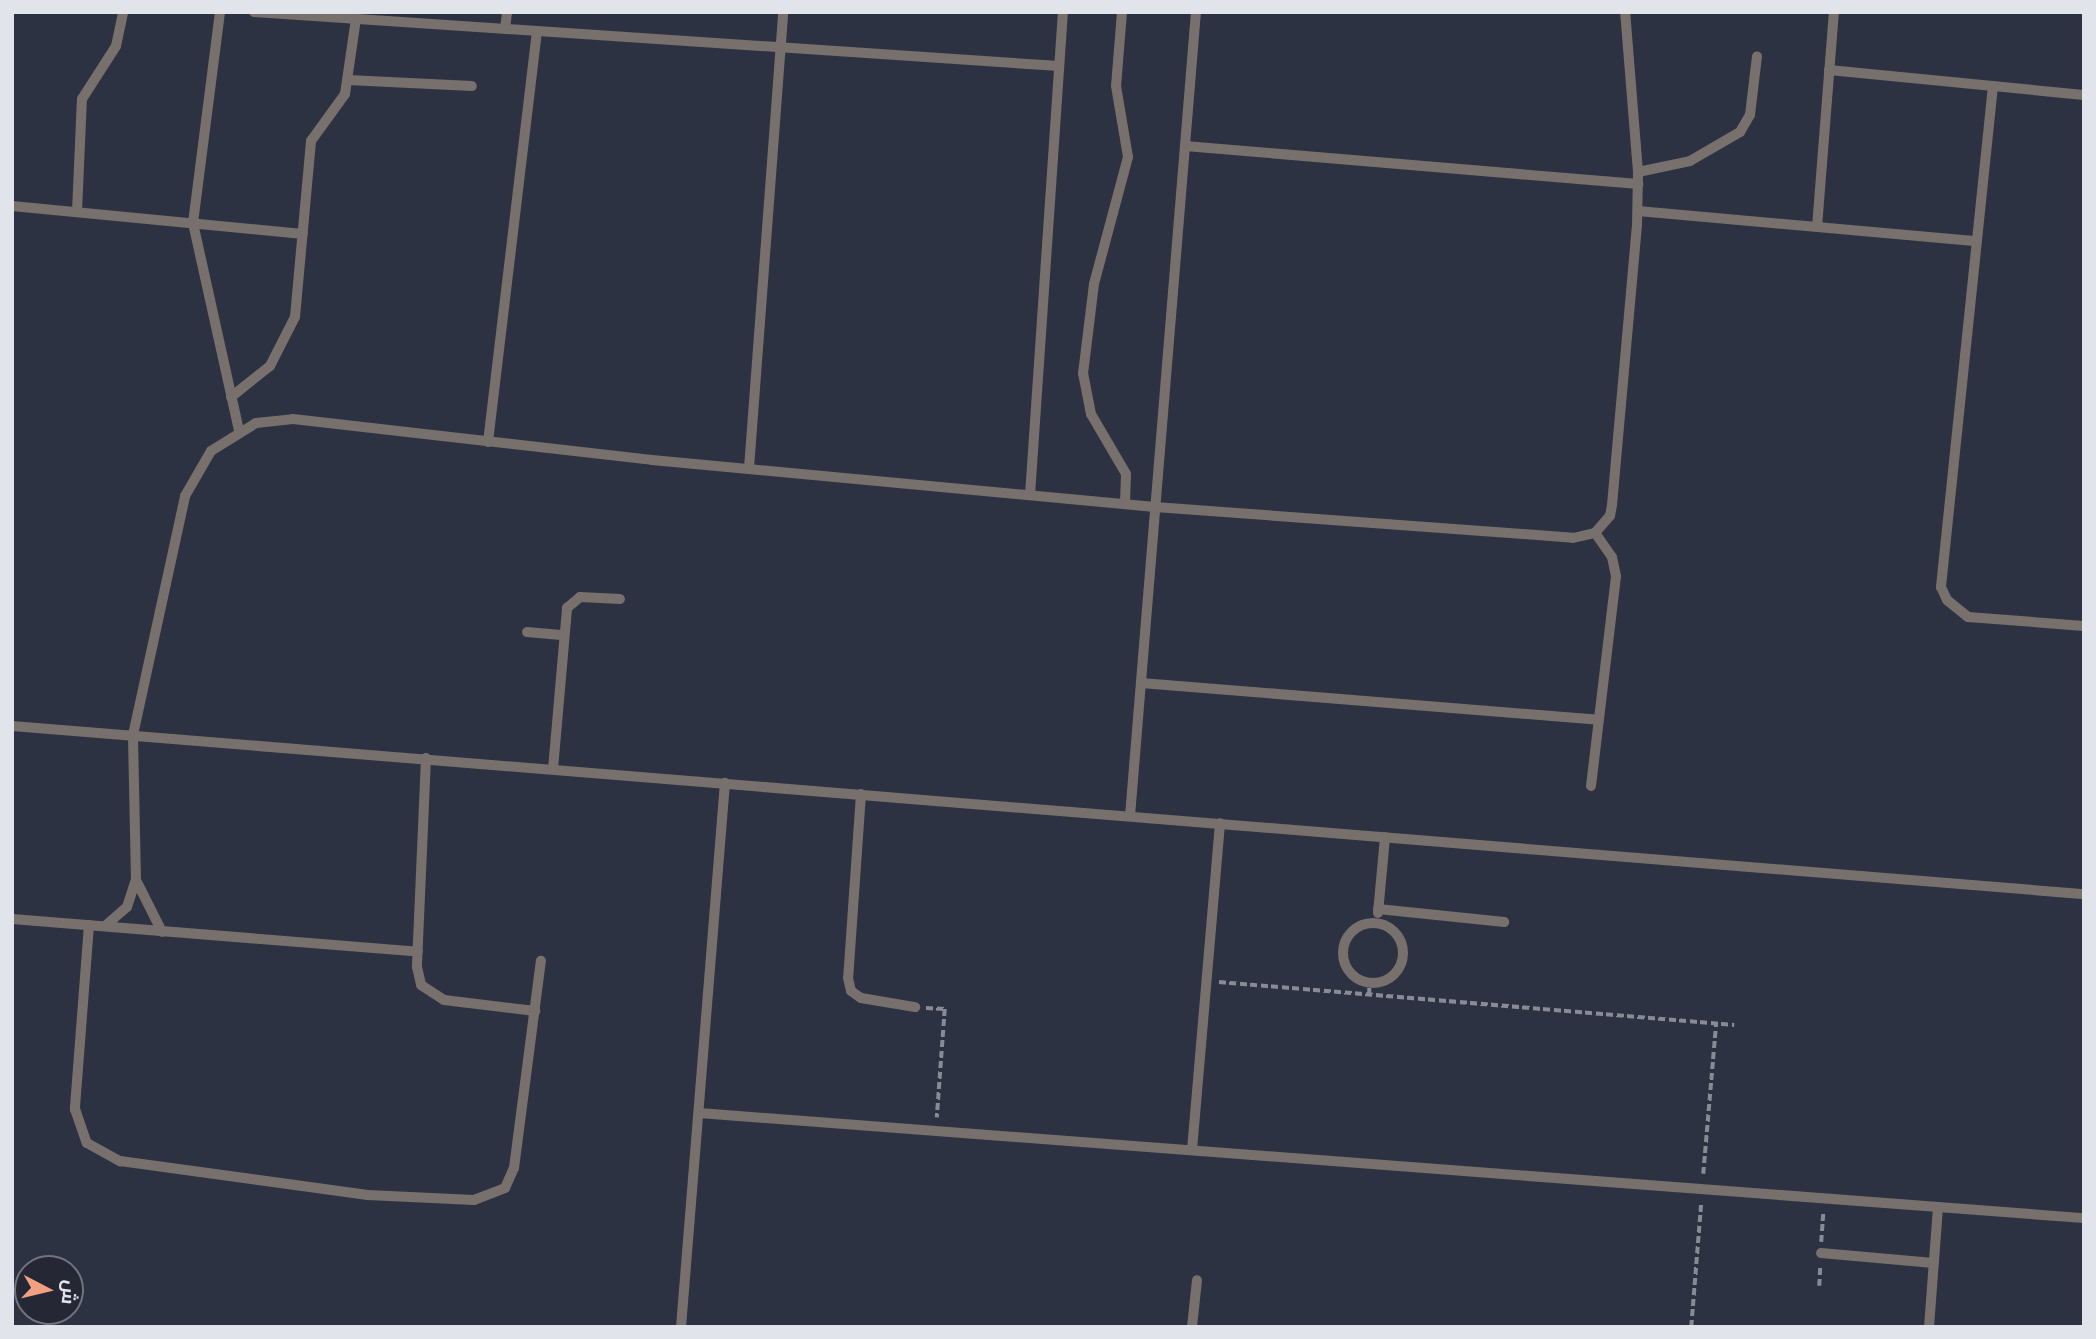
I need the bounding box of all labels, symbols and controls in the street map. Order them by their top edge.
north arrow [14,1255,84,1325]
text: ش [53,1279,83,1306]

